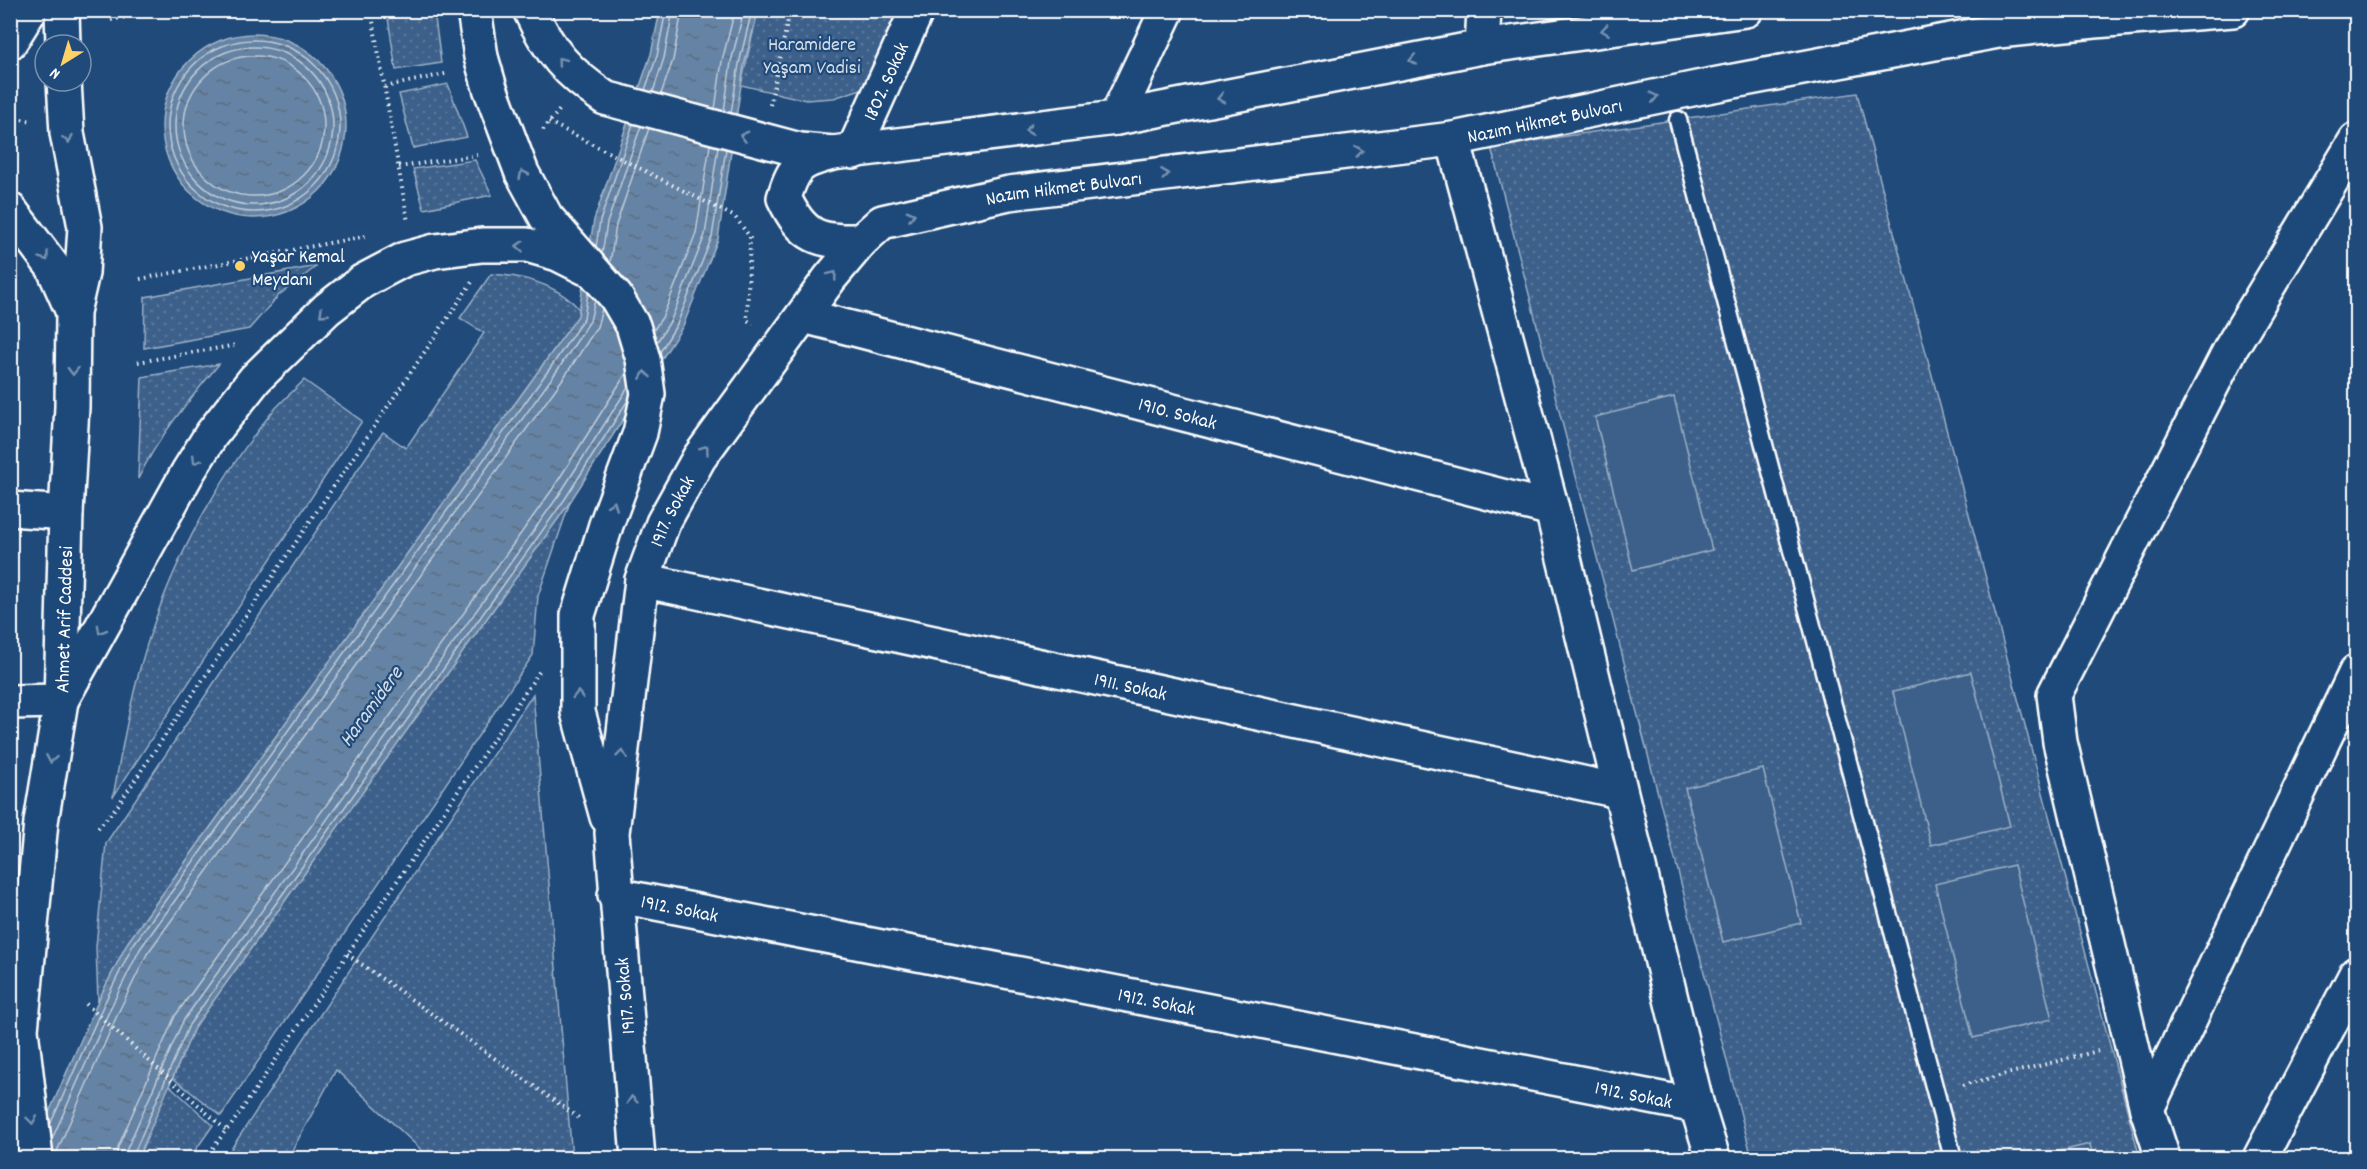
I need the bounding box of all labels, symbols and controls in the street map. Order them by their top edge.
one-way arrow [1601,23,1610,36]
park label: Haramidere Yaşam Vadisi [763,32,861,83]
north arrow [33,33,93,93]
street label: 1802. Sokak [858,38,918,126]
one-way arrow [1408,53,1418,66]
one-way arrow [557,57,568,68]
text: N [45,61,66,85]
one-way arrow [1217,91,1227,104]
one-way arrow [1649,91,1659,104]
street label: Nazım Hikmet Bulvarı [1465,93,1625,153]
one-way arrow [1024,123,1034,135]
one-way arrow [739,130,749,143]
one-way arrow [61,134,74,144]
one-way arrow [1354,145,1363,157]
street label: Nazım Hikmet Bulvarı [983,166,1143,215]
one-way arrow [1161,169,1170,181]
one-way arrow [519,170,531,181]
one-way arrow [906,209,916,222]
one-way arrow [516,240,525,253]
place label: Yaşar Kemal Meydanı [252,244,345,295]
one-way arrow [38,250,49,261]
marker: Yaşar Kemal Meydanı [233,259,247,273]
one-way arrow [826,271,837,282]
one-way arrow [319,306,329,317]
one-way arrow [66,366,79,375]
one-way arrow [640,371,652,380]
street label: 1910. Sokak [1135,392,1219,439]
one-way arrow [698,445,709,456]
one-way arrow [191,454,203,464]
street label: 1917. Sokak [644,471,704,551]
one-way arrow [606,500,618,511]
street label: Ahmet Arif Caddesi [50,545,82,694]
one-way arrow [96,624,108,635]
water label: Haramidere [333,660,413,754]
street label: 1911. Sokak [1091,667,1169,710]
one-way arrow [572,690,584,699]
one-way arrow [615,749,627,759]
one-way arrow [46,754,58,764]
street label: 1912. Sokak [638,889,720,932]
street label: 1917. Sokak [610,956,644,1035]
street label: 1912. Sokak [1115,982,1197,1025]
street label: 1912. Sokak [1592,1075,1674,1118]
one-way arrow [626,1096,639,1105]
one-way arrow [25,1115,37,1124]

